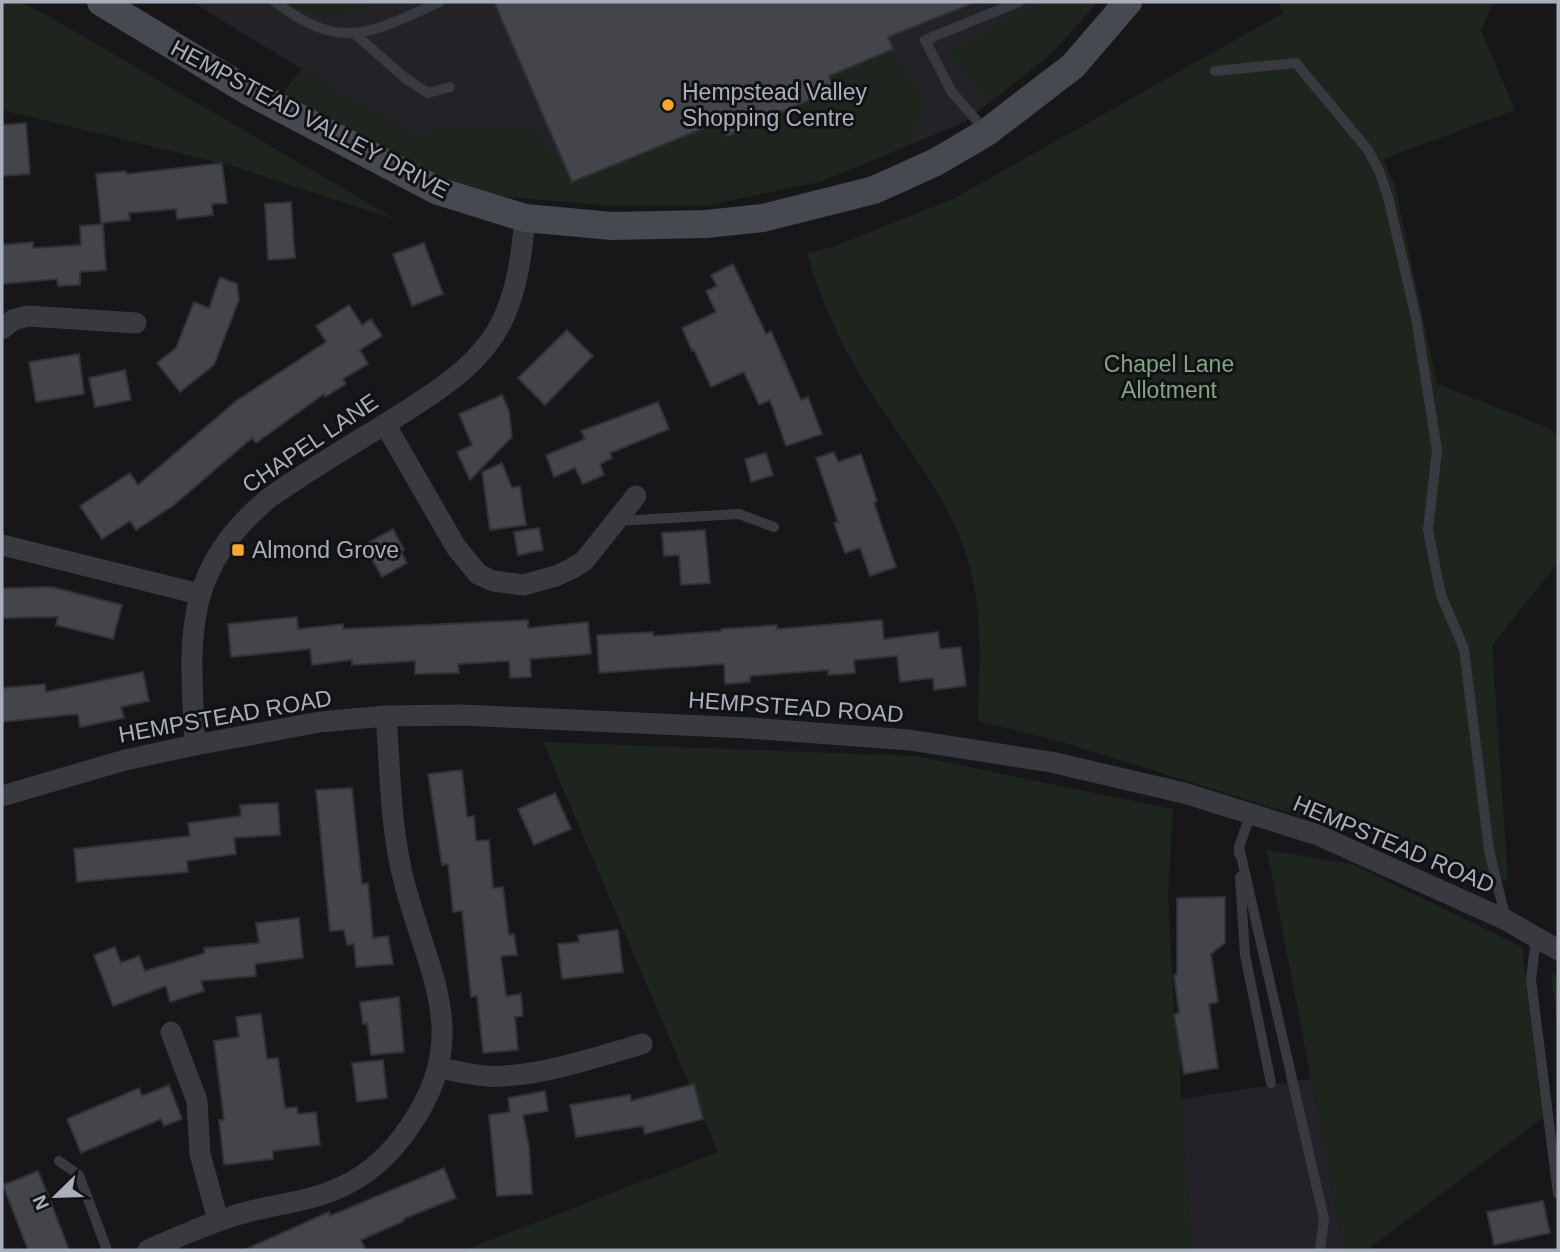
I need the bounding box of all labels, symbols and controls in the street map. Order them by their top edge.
street label: HEMPSTEAD VALLEY DRIVE [167,35,453,203]
place label: Hempstead Valley Shopping Centre [682,79,867,131]
marker: Hempstead Valley Shopping Centre [660,97,676,113]
park label: Chapel Lane Allotment [1104,351,1234,403]
street label: CHAPEL LANE [237,388,383,498]
place label: Almond Grove [252,537,399,563]
marker: Almond Grove [230,542,246,558]
street label: HEMPSTEAD ROAD [116,684,334,748]
street label: HEMPSTEAD ROAD [687,686,905,728]
street label: HEMPSTEAD ROAD [1290,790,1498,898]
north arrow [21,1161,91,1231]
text: N [28,1192,53,1213]

